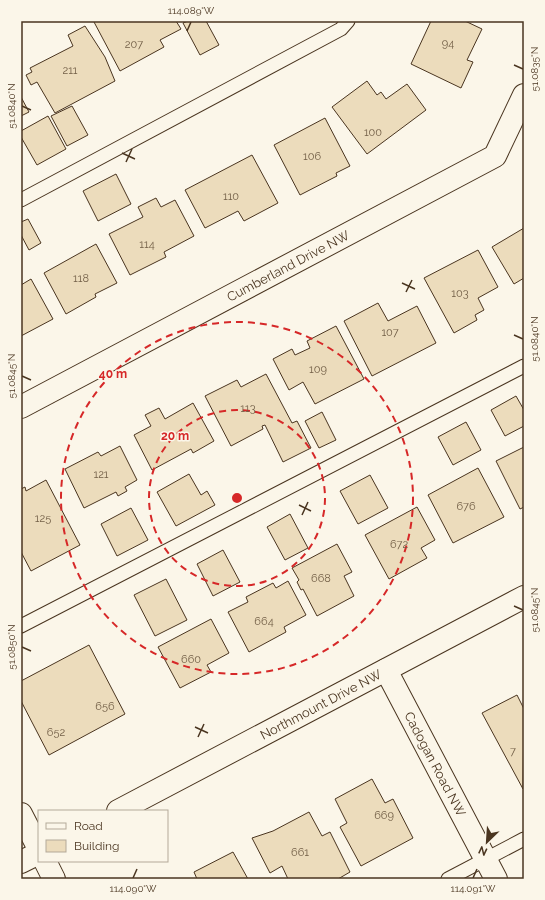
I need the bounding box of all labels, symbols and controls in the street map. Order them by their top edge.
text: 114.089°W [168,5,215,16]
house number: 94 [442,37,454,50]
house number: 207 [125,38,143,51]
text: 51.0835°N [529,47,540,91]
house number: 211 [62,64,78,77]
text: 51.0840°N [6,83,17,129]
house number: 100 [364,126,382,139]
house number: 106 [303,150,321,163]
house number: 110 [223,190,239,203]
street label: Cumberland Drive NW [224,227,352,304]
house number: 114 [139,238,155,251]
house number: 118 [73,272,89,285]
house number: 103 [451,287,469,300]
text: 51.0840°N [529,316,540,362]
house number: 107 [381,326,399,339]
text: 51.0845°N [6,354,17,398]
house number: 109 [309,363,327,376]
text: 40 m [99,367,127,381]
house number: 113 [240,402,256,415]
text: 20 m [161,429,189,443]
house number: 121 [93,468,109,481]
centre of rings [230,491,244,505]
house number: 676 [456,500,476,513]
house number: 125 [35,512,51,525]
house number: 672 [390,538,408,551]
house number: 668 [311,572,331,585]
text: 51.0845°N [529,588,540,632]
house number: 664 [254,615,274,628]
text: 51.0850°N [6,624,17,670]
house number: 660 [181,653,201,666]
street label: Northmount Drive NW [257,666,384,742]
house number: 656 [95,700,115,713]
street label: Cadogan Road NW [402,709,469,819]
house number: 652 [47,726,65,739]
house number: 7 [510,745,516,758]
house number: 669 [374,809,394,822]
legend [38,810,168,862]
text: Road [74,819,103,833]
north arrow [467,822,507,862]
text: Building [74,839,120,853]
text: N [476,843,490,858]
house number: 661 [291,846,309,859]
text: 114.090°W [110,883,157,894]
text: 114.091°W [450,883,496,894]

